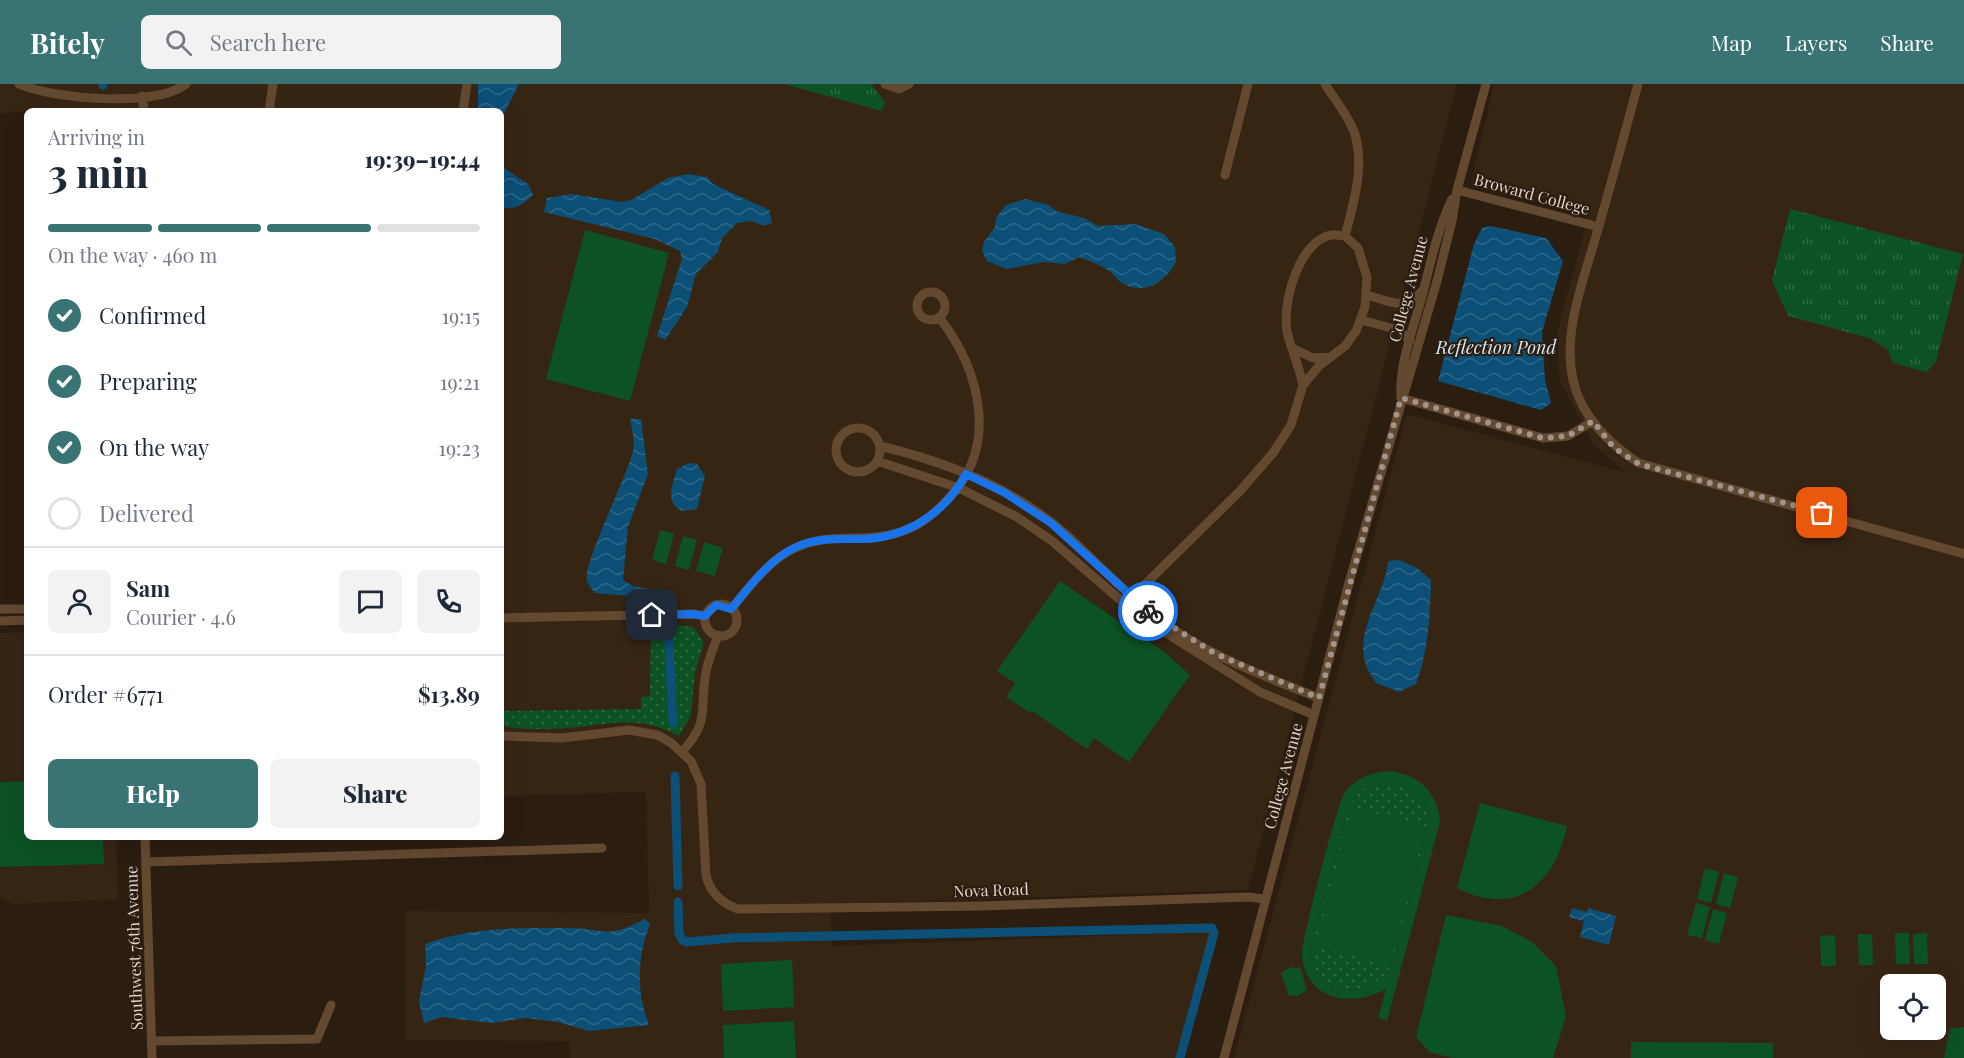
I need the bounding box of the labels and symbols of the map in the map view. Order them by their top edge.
street label: Broward College [1472,168,1592,219]
street label: College Avenue [1383,233,1432,344]
water label: Reflection Pond [1435,335,1557,359]
pin [1796,487,1847,538]
courier [1118,581,1178,641]
pin [626,589,677,640]
street label: College Avenue [1258,720,1307,831]
street label: Southwest 76th Avenue [120,865,147,1031]
street label: Nova Road [953,878,1029,901]

